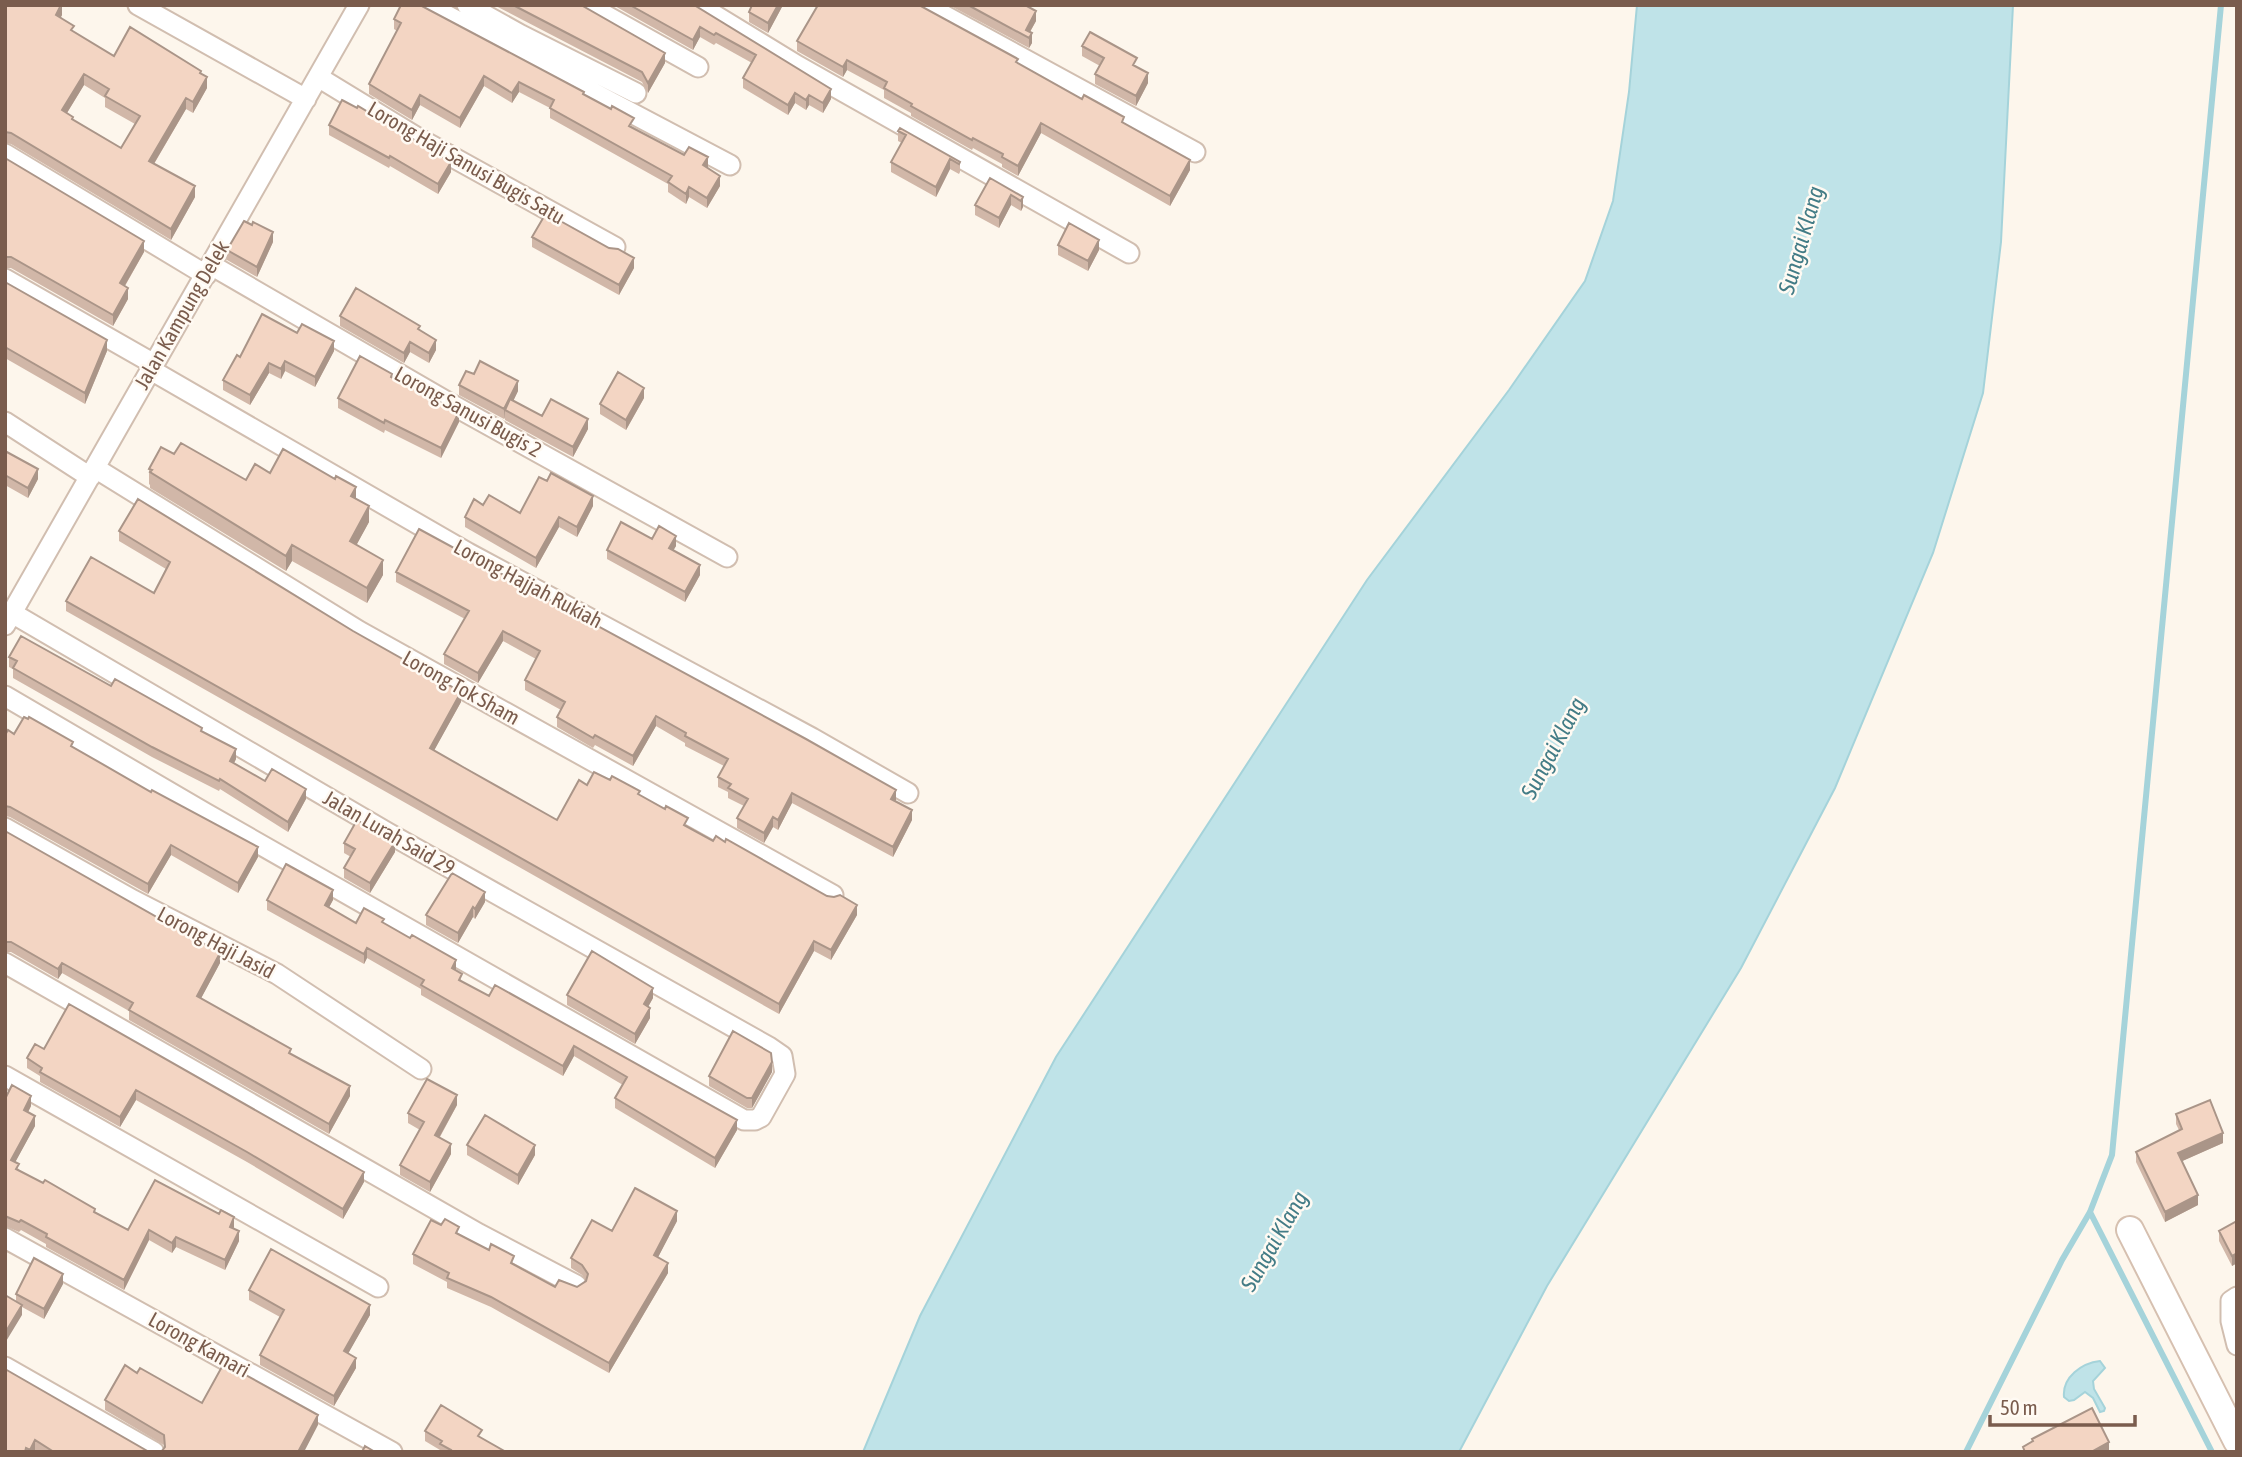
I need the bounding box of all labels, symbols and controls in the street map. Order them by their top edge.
street label: Lorong Haji Sanusi Bugis Satu [364,96,569,228]
water label: Sungai Klang [1773,183,1829,298]
street label: Jalan Kampung Delek [129,236,233,393]
street label: Lorong Sanusi Bugis 2 [391,361,546,461]
street label: Lorong Hajjah Rukiah [450,534,607,632]
street label: Lorong Tok Sham [399,645,524,729]
water label: Sungai Klang [1515,693,1591,804]
street label: Jalan Lurah Said 29 [320,785,459,879]
street label: Lorong Haji Jasid [154,901,279,983]
water label: Sungai Klang [1234,1186,1313,1296]
street label: Lorong Kamari [145,1307,254,1382]
scale bar [1990,1384,2135,1428]
text: 50 m [2000,1395,2038,1419]

